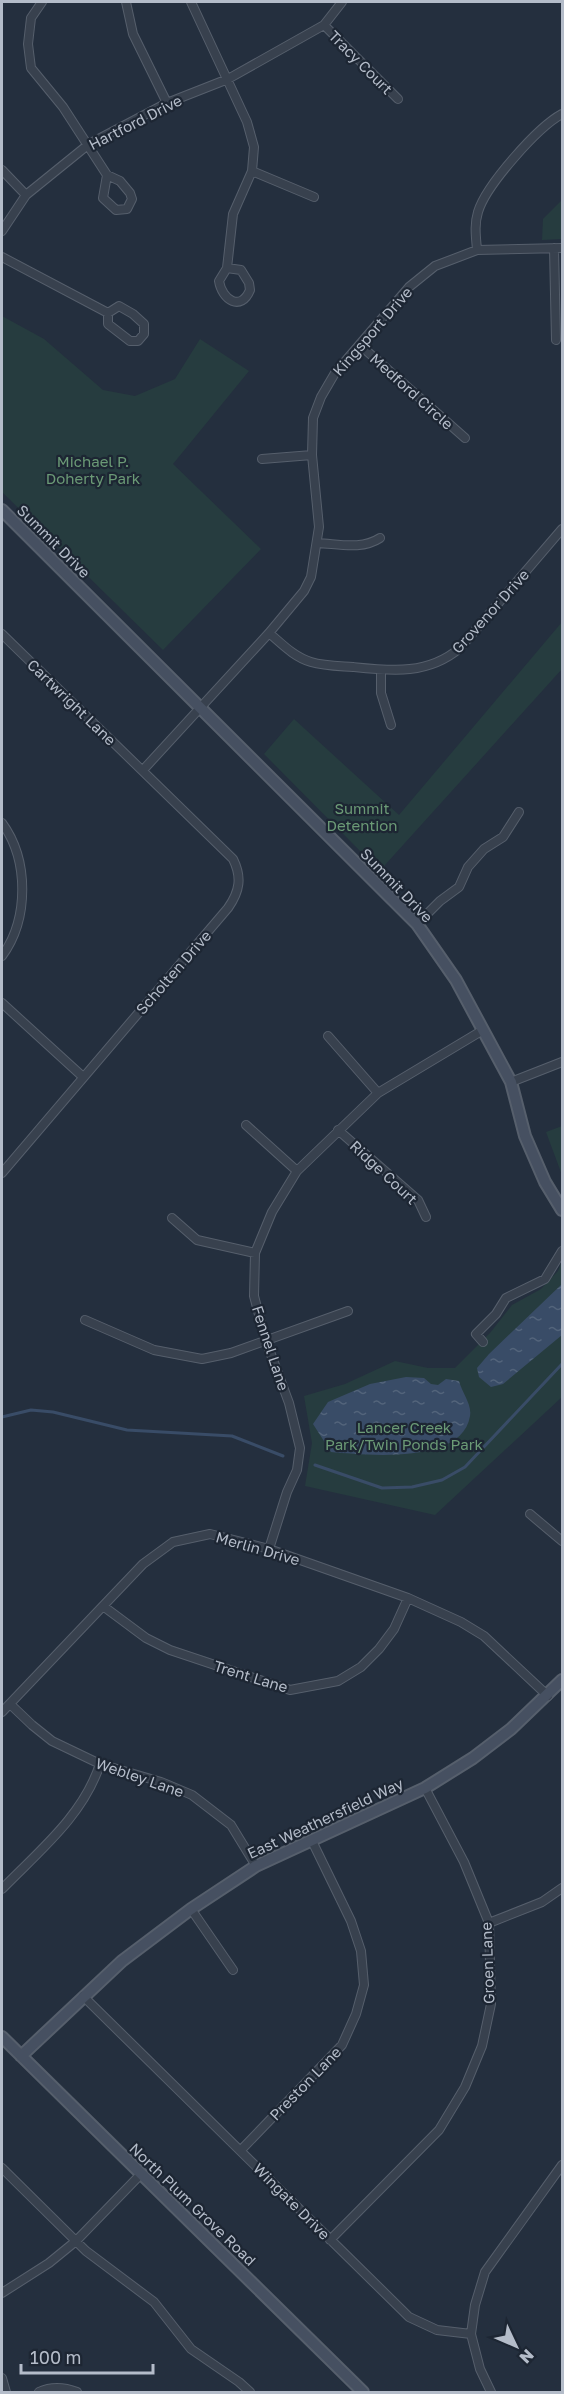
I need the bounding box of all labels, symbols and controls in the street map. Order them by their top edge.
street label: Tracy Court [325,26,397,98]
street label: Hartford Drive [85,91,185,153]
street label: Kingsport Drive [328,283,416,379]
street label: Medford Circle [367,349,457,433]
park label: Michael P. Doherty Park [46,452,141,487]
street label: Summit Drive [14,501,95,582]
street label: Grovenor Drive [448,565,533,657]
street label: Cartwright Lane [24,655,120,749]
park label: Summit Detention [326,799,398,834]
street label: Summit Drive [357,844,437,926]
street label: Scholten Drive [132,926,215,1018]
street label: Ridge Court [347,1136,421,1208]
street label: Fennel Lane [249,1303,293,1393]
park label: Lancer Creek Park/Twin Ponds Park [325,1418,484,1453]
street label: Merlin Drive [214,1527,302,1569]
street label: Trent Lane [212,1656,290,1696]
street label: Webley Lane [94,1754,187,1801]
street label: East Weathersfield Way [244,1774,406,1862]
street label: Groen Lane [477,1921,497,2004]
street label: Preston Lane [265,2042,345,2124]
street label: North Plum Grove Road [126,2139,260,2269]
street label: Wingate Drive [250,2159,334,2243]
north arrow [486,2316,546,2376]
scale bar [21,2337,153,2375]
text: N [515,2345,538,2368]
text: 100 m [30,2346,81,2368]

